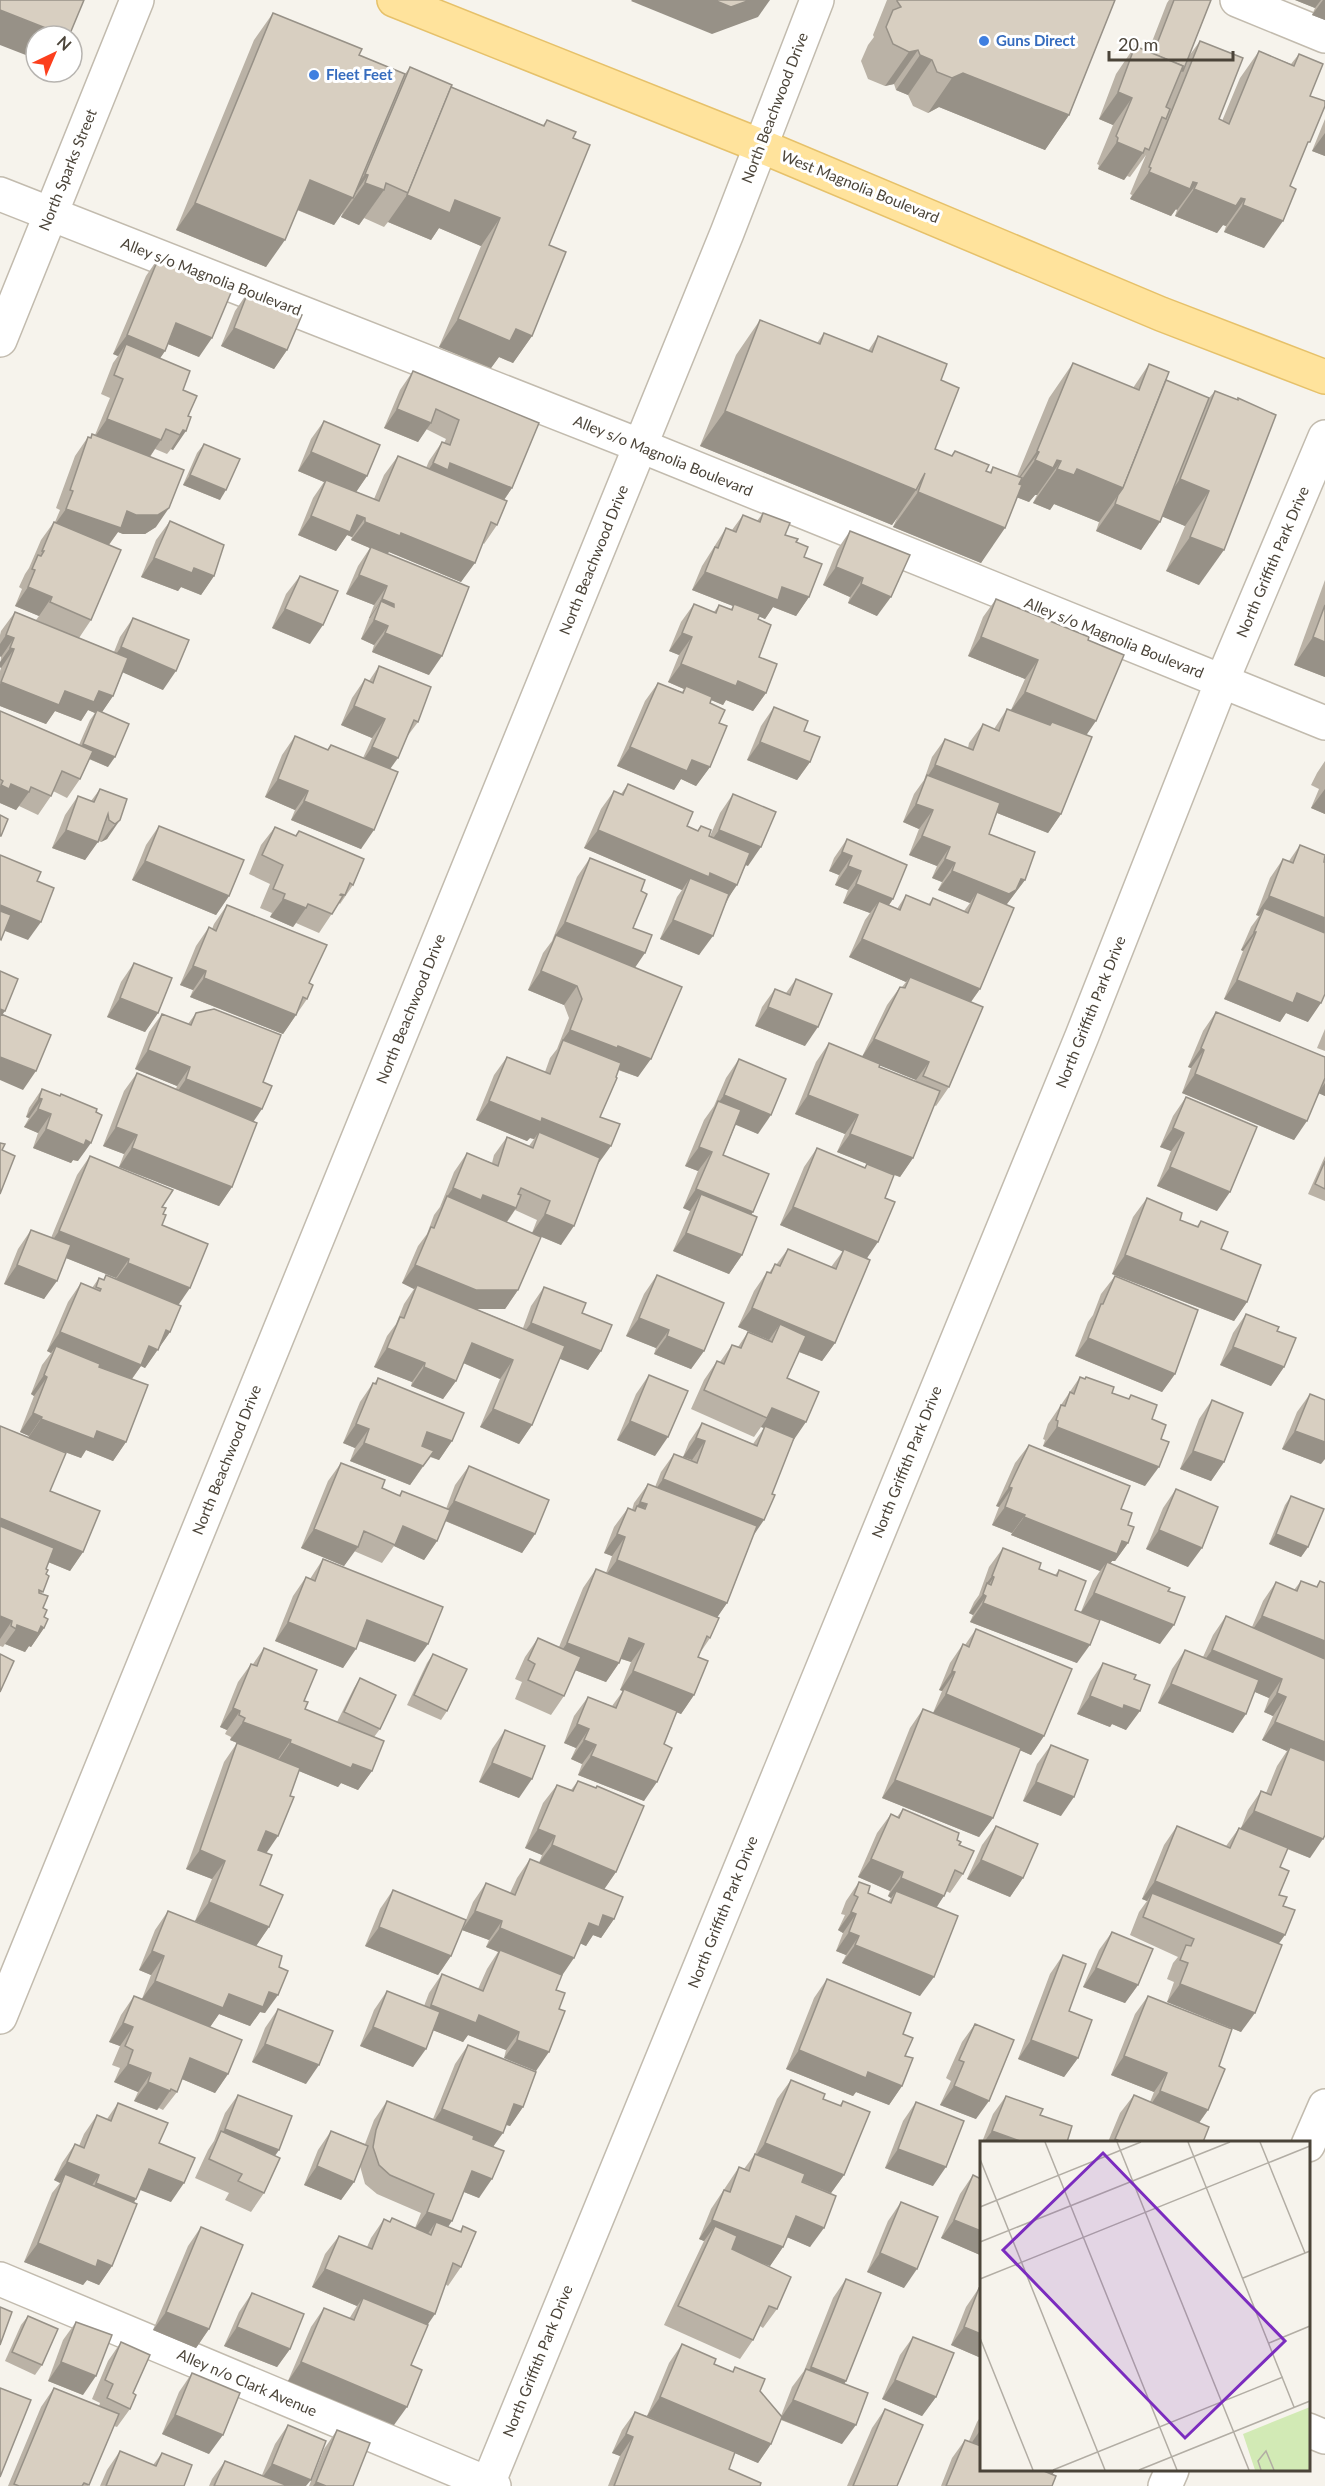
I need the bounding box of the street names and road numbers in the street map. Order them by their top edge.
street label: North Beachwood Drive [737,30,811,186]
street label: North Sparks Street [34,106,100,233]
street label: West Magnolia Boulevard [779,146,942,226]
street label: Alley s/o Magnolia Boulevard [119,233,304,319]
street label: Alley s/o Magnolia Boulevard [571,411,756,499]
street label: North Beachwood Drive [555,482,631,637]
street label: North Griffith Park Drive [1232,483,1312,640]
street label: Alley s/o Magnolia Boulevard [1022,593,1207,681]
street label: North Beachwood Drive [372,931,448,1086]
street label: North Griffith Park Drive [1051,933,1129,1090]
street label: North Beachwood Drive [188,1382,264,1537]
street label: North Griffith Park Drive [867,1383,945,1540]
street label: North Griffith Park Drive [683,1833,761,1990]
street label: North Griffith Park Drive [498,2282,576,2439]
street label: Alley n/o Clark Avenue [175,2344,320,2420]

